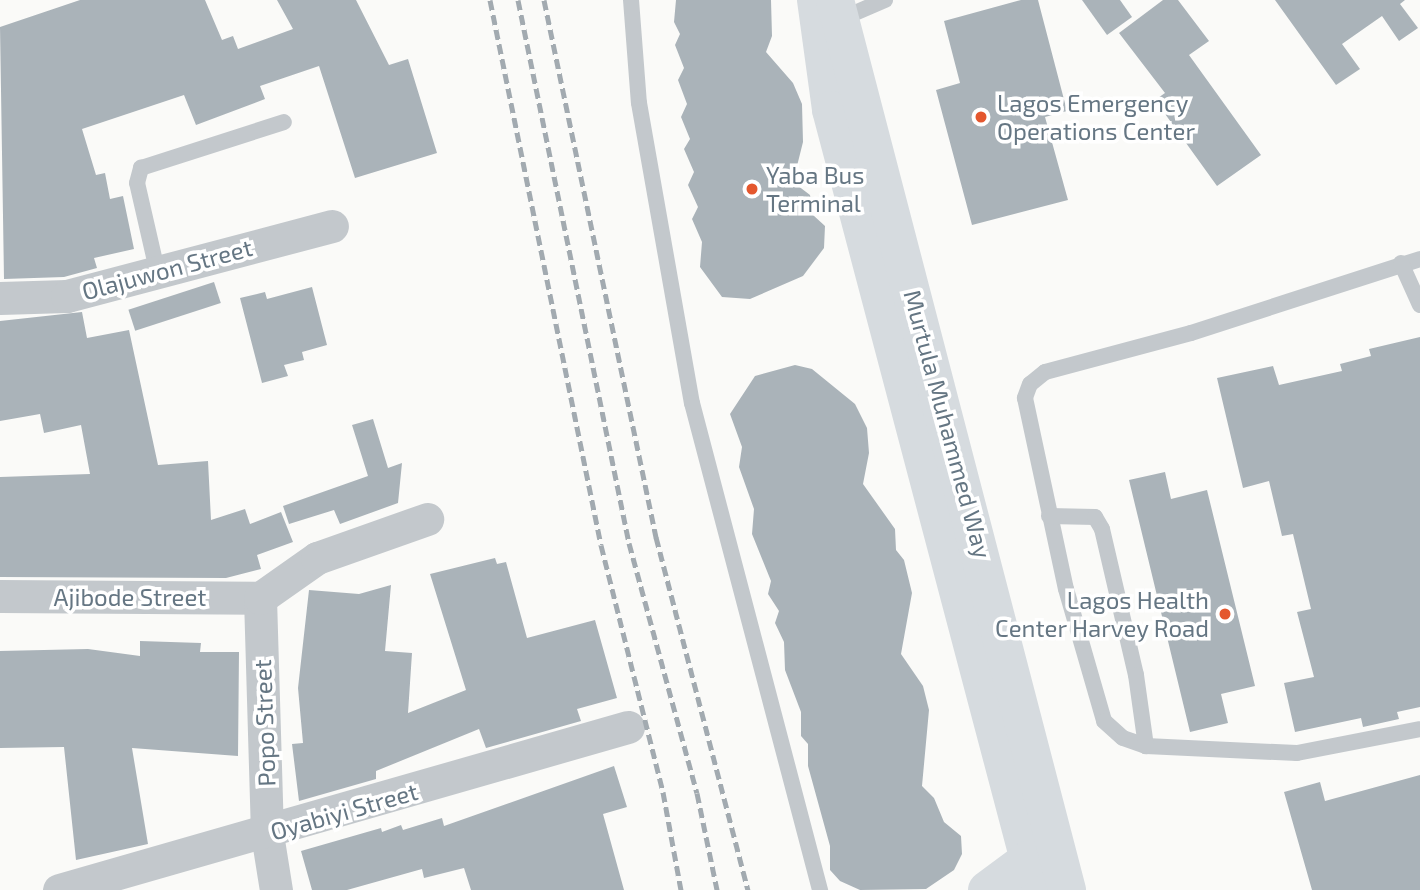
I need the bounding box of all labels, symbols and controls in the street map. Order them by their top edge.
place label: Lagos Emergency Operations Center [997,89,1195,145]
marker: Lagos Emergency Operations Center [971,107,991,127]
place label: Yaba Bus Terminal [766,161,864,217]
marker: Yaba Bus Terminal [744,181,760,197]
street label: Olajuwon Street [79,232,255,306]
street label: Murtula Muhammed Way [898,286,998,562]
street label: Ajibode Street [54,583,206,611]
place label: Lagos Health Center Harvey Road [994,586,1209,642]
marker: Lagos Health Center Harvey Road [1215,604,1235,624]
street label: Popo Street [247,659,281,787]
street label: Oyabiyi Street [267,776,421,846]

